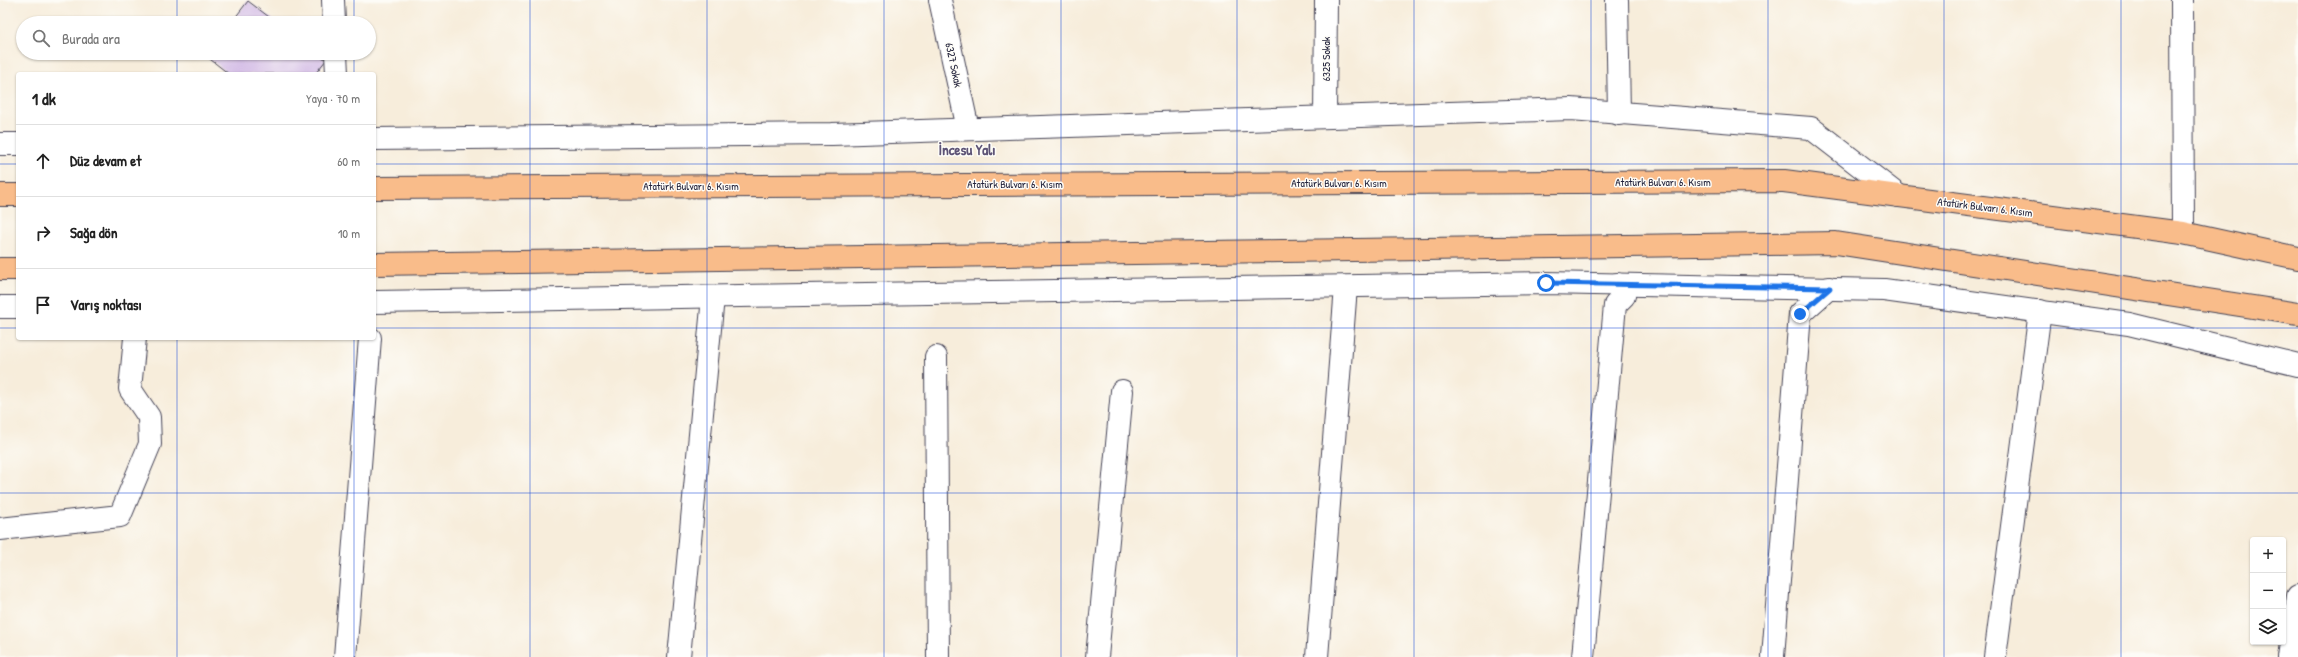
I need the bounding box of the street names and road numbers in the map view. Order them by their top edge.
street label: 6325 Sokak [1319,36,1333,81]
street label: 6327 Sokak [942,41,966,89]
street label: Atatürk Bulvarı 6. Kısım [1615,175,1711,189]
street label: Atatürk Bulvarı 6. Kısım [1291,176,1387,190]
street label: Atatürk Bulvarı 6. Kısım [967,177,1063,191]
street label: Atatürk Bulvarı 6. Kısım [643,179,739,193]
street label: Atatürk Bulvarı 6. Kısım [1937,194,2034,220]

